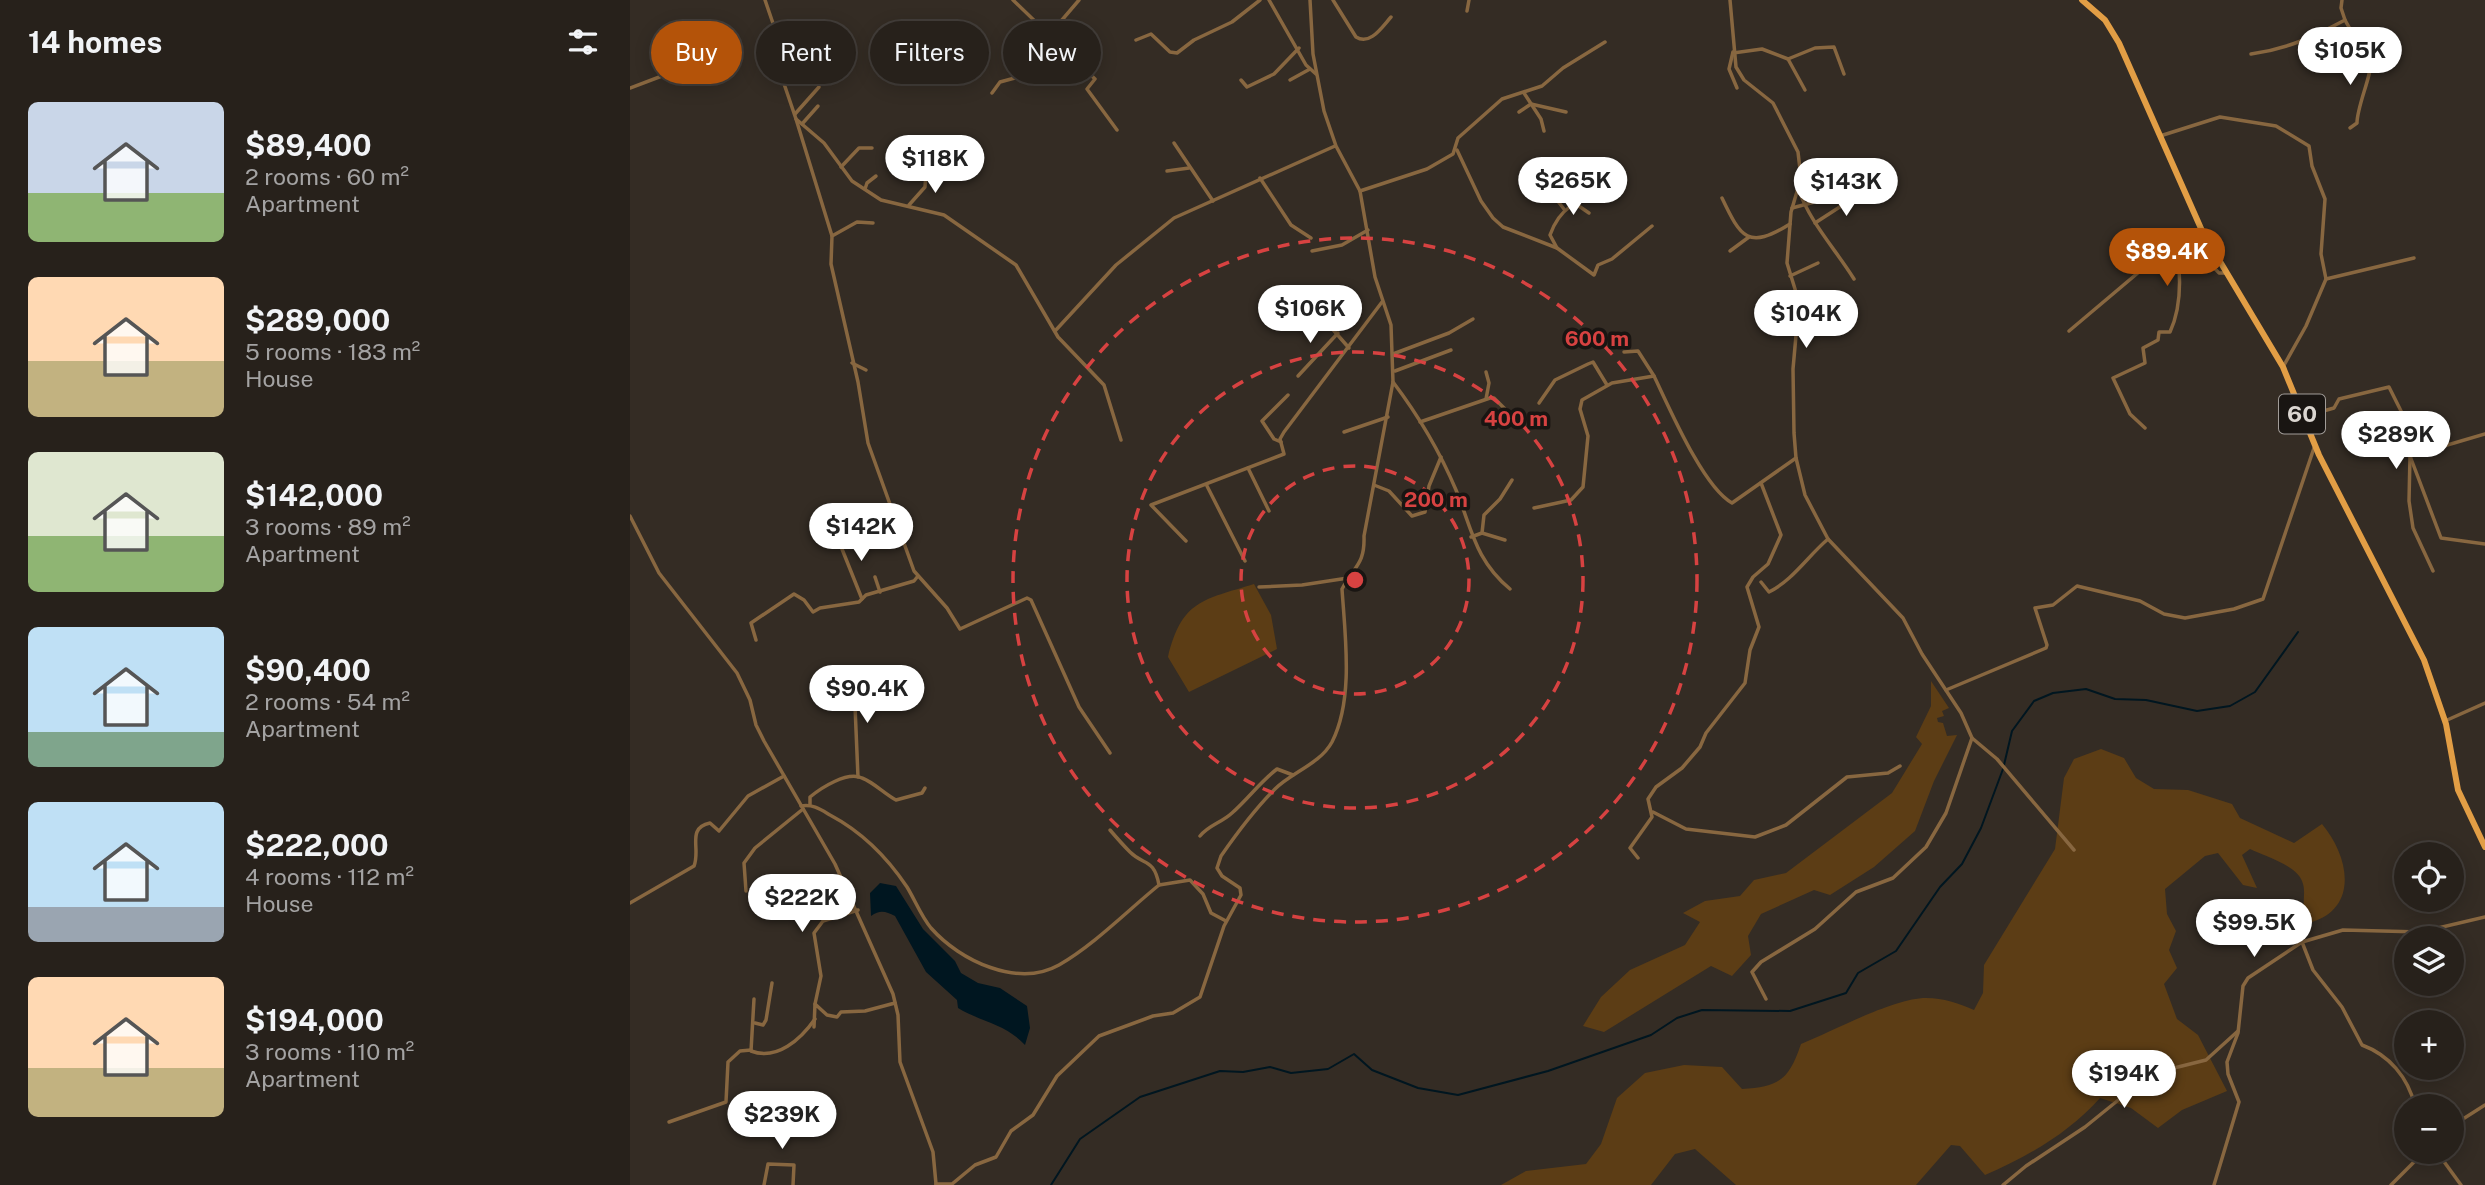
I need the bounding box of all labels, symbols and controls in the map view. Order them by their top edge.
chip: Buy [651,21,742,84]
chip: Rent [756,21,856,84]
chip: Filters [870,21,989,84]
chip: New [1003,21,1101,84]
icon: filters [564,23,602,61]
text: 14 homes [28,24,162,60]
pin: $105K [2301,28,2399,87]
text: $105K [2314,36,2386,63]
text: $89,400 [245,127,372,163]
icon: home [84,130,168,214]
pin: $118K [886,136,984,195]
text: $118K [901,144,969,171]
pin: $265K [1524,158,1622,217]
pin: $143K [1797,158,1895,218]
text: 2 rooms · 60 m² [245,163,409,190]
text: $265K [1534,166,1612,193]
text: $143K [1810,167,1882,194]
text: Apartment [245,190,360,217]
pin: $89.4K [2110,229,2224,288]
text: $89.4K [2125,237,2209,264]
pin: $106K [1261,286,1359,345]
pin: $104K [1757,290,1855,350]
text: $106K [1274,294,1346,321]
text: $104K [1770,299,1842,326]
text: $289,000 [245,302,390,338]
icon: home [84,305,168,389]
text: 600 m [1565,326,1629,351]
text: 5 rooms · 183 m² [245,338,420,365]
text: House [245,365,313,392]
road number: 60 [2279,394,2325,434]
text: 400 m [1484,406,1548,431]
pin: $289K [2347,412,2445,471]
text: $289K [2357,420,2435,447]
text: $142,000 [245,477,383,513]
icon: home [84,480,168,564]
text: 200 m [1404,487,1468,512]
pin: $142K [812,504,910,563]
text: $142K [825,512,897,539]
text: 3 rooms · 89 m² [245,513,411,540]
text: Apartment [245,540,360,567]
centre of rings [1343,568,1367,592]
text: $90,400 [245,652,371,688]
icon: home [84,655,168,739]
pin: $90.4K [810,666,924,725]
text: $90.4K [825,674,909,701]
text: 2 rooms · 54 m² [245,688,410,715]
text: Apartment [245,715,360,742]
text: $222,000 [245,827,389,863]
icon: home [84,830,168,914]
map controls [2394,842,2464,1164]
button: locate [2394,842,2464,912]
text: 4 rooms · 112 m² [245,863,414,890]
pin: $222K [753,874,851,934]
text: $222K [764,883,840,910]
text: House [245,890,313,917]
pin: $99.5K [2197,900,2311,959]
text: $99.5K [2212,908,2296,935]
button: layers [2394,926,2464,996]
text: $194,000 [245,1002,384,1038]
icon: home [84,1005,168,1089]
button: + [2394,1010,2464,1080]
text: 3 rooms · 110 m² [245,1038,414,1065]
pin: $194K [2075,1050,2173,1110]
text: $194K [2088,1059,2160,1086]
text: Apartment [245,1065,360,1092]
pin: $239K [733,1092,831,1151]
button: − [2394,1094,2464,1164]
text: $239K [743,1100,821,1127]

